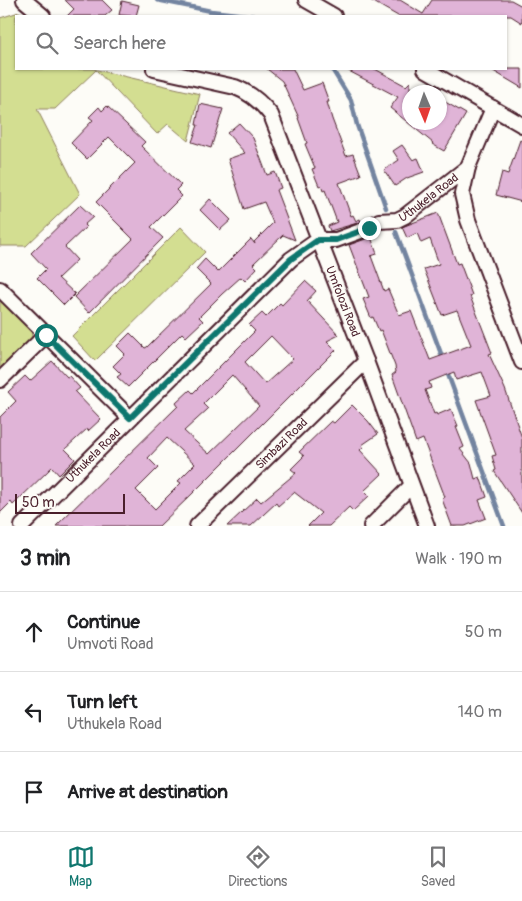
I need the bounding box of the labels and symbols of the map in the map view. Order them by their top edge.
north arrow [402,85,447,130]
street label: Uthukela Road [396,170,461,225]
route end [358,217,381,240]
street label: Umfolozi Road [323,264,363,339]
route start [35,324,58,347]
street label: Simbazi Road [252,415,311,472]
street label: Uthukela Road [62,425,124,486]
scale bar [15,491,125,514]

